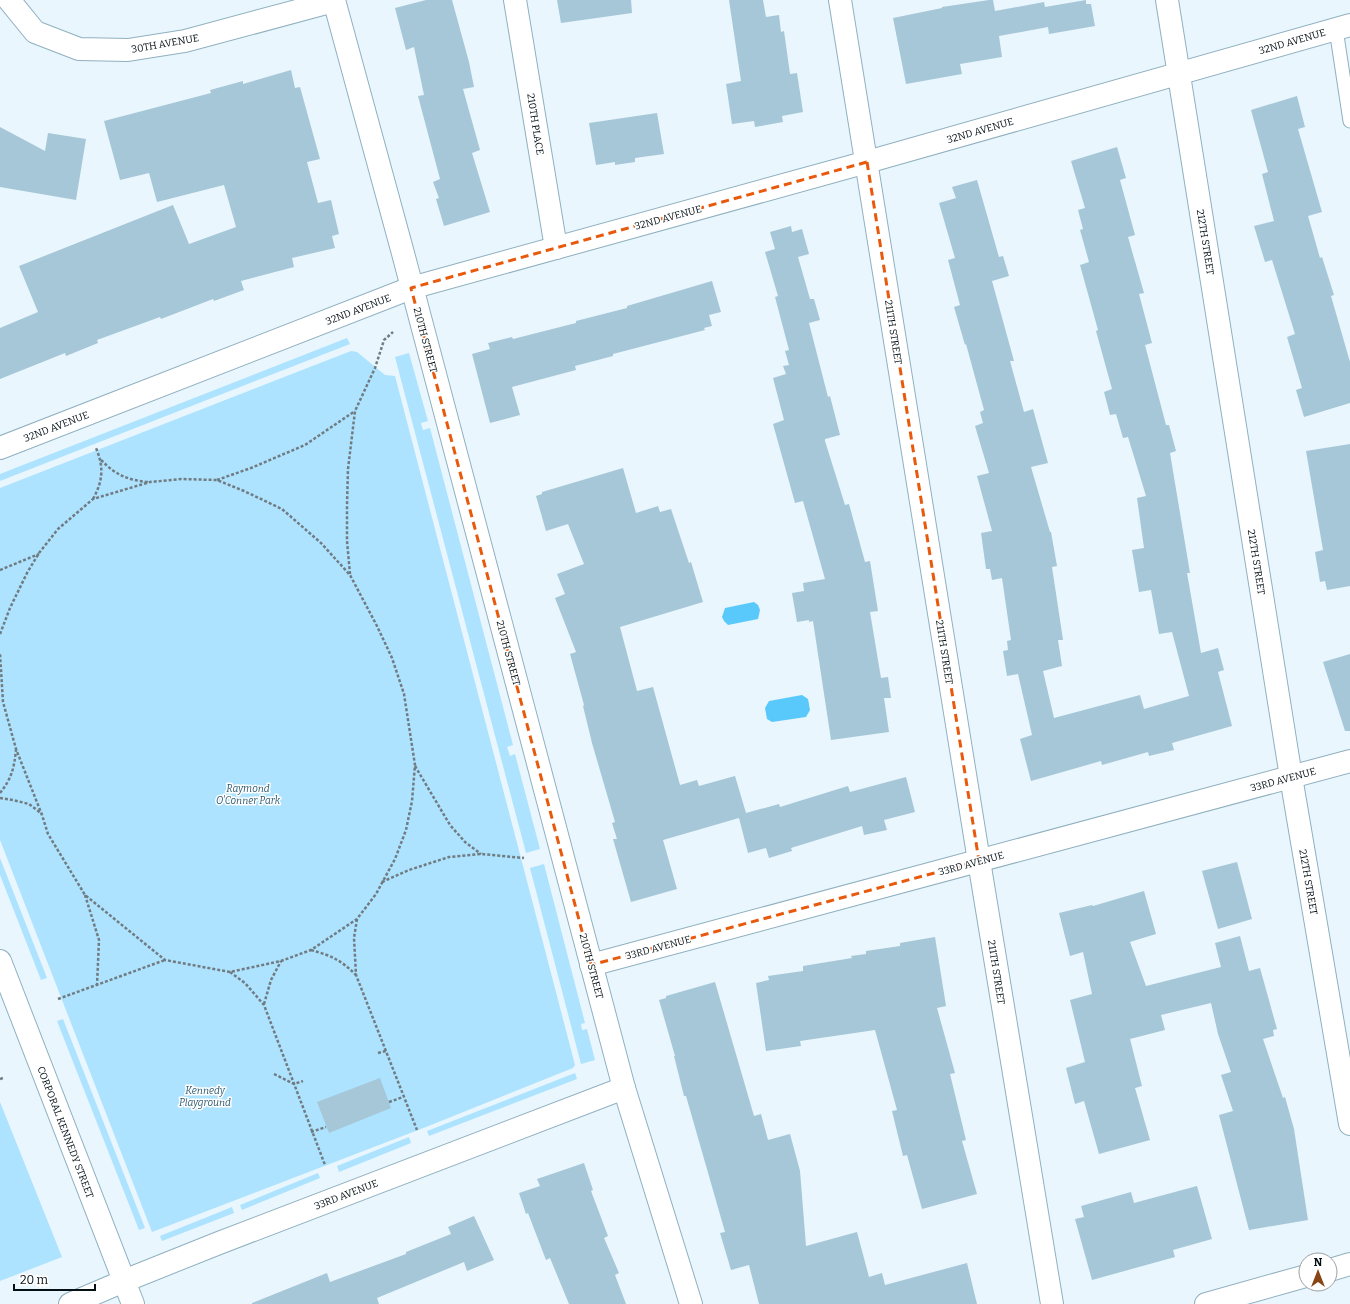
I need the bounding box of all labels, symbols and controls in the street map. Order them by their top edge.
street label: 32ND AVENUE [1258,27,1327,57]
street label: 30TH AVENUE [131,32,200,56]
street label: 210TH PLACE [524,93,546,156]
street label: 32ND AVENUE [946,116,1015,146]
street label: 32ND AVENUE [633,203,703,233]
street label: 212TH STREET [1194,208,1216,276]
street label: 32ND AVENUE [324,292,393,328]
street label: 211TH STREET [882,299,904,365]
street label: 210TH STREET [411,306,440,374]
street label: 32ND AVENUE [22,409,91,445]
street label: 212TH STREET [1245,528,1267,596]
street label: 210TH STREET [494,619,523,687]
street label: 211TH STREET [933,619,955,685]
street label: 33RD AVENUE [1249,765,1317,794]
park label: Raymond O'Conner Park [216,783,281,807]
street label: 212TH STREET [1296,848,1320,916]
street label: 33RD AVENUE [937,849,1005,878]
street label: 210TH STREET [577,932,606,1000]
street label: 33RD AVENUE [624,933,692,962]
street label: 211TH STREET [985,939,1007,1005]
street label: CORPORAL KENNEDY STREET [34,1065,96,1200]
park label: Kennedy Playground [179,1085,231,1109]
street label: 33RD AVENUE [313,1177,380,1213]
north arrow [1298,1252,1338,1292]
text: N [1314,1256,1323,1269]
scale bar [14,1266,95,1292]
text: 20 m [20,1273,49,1287]

